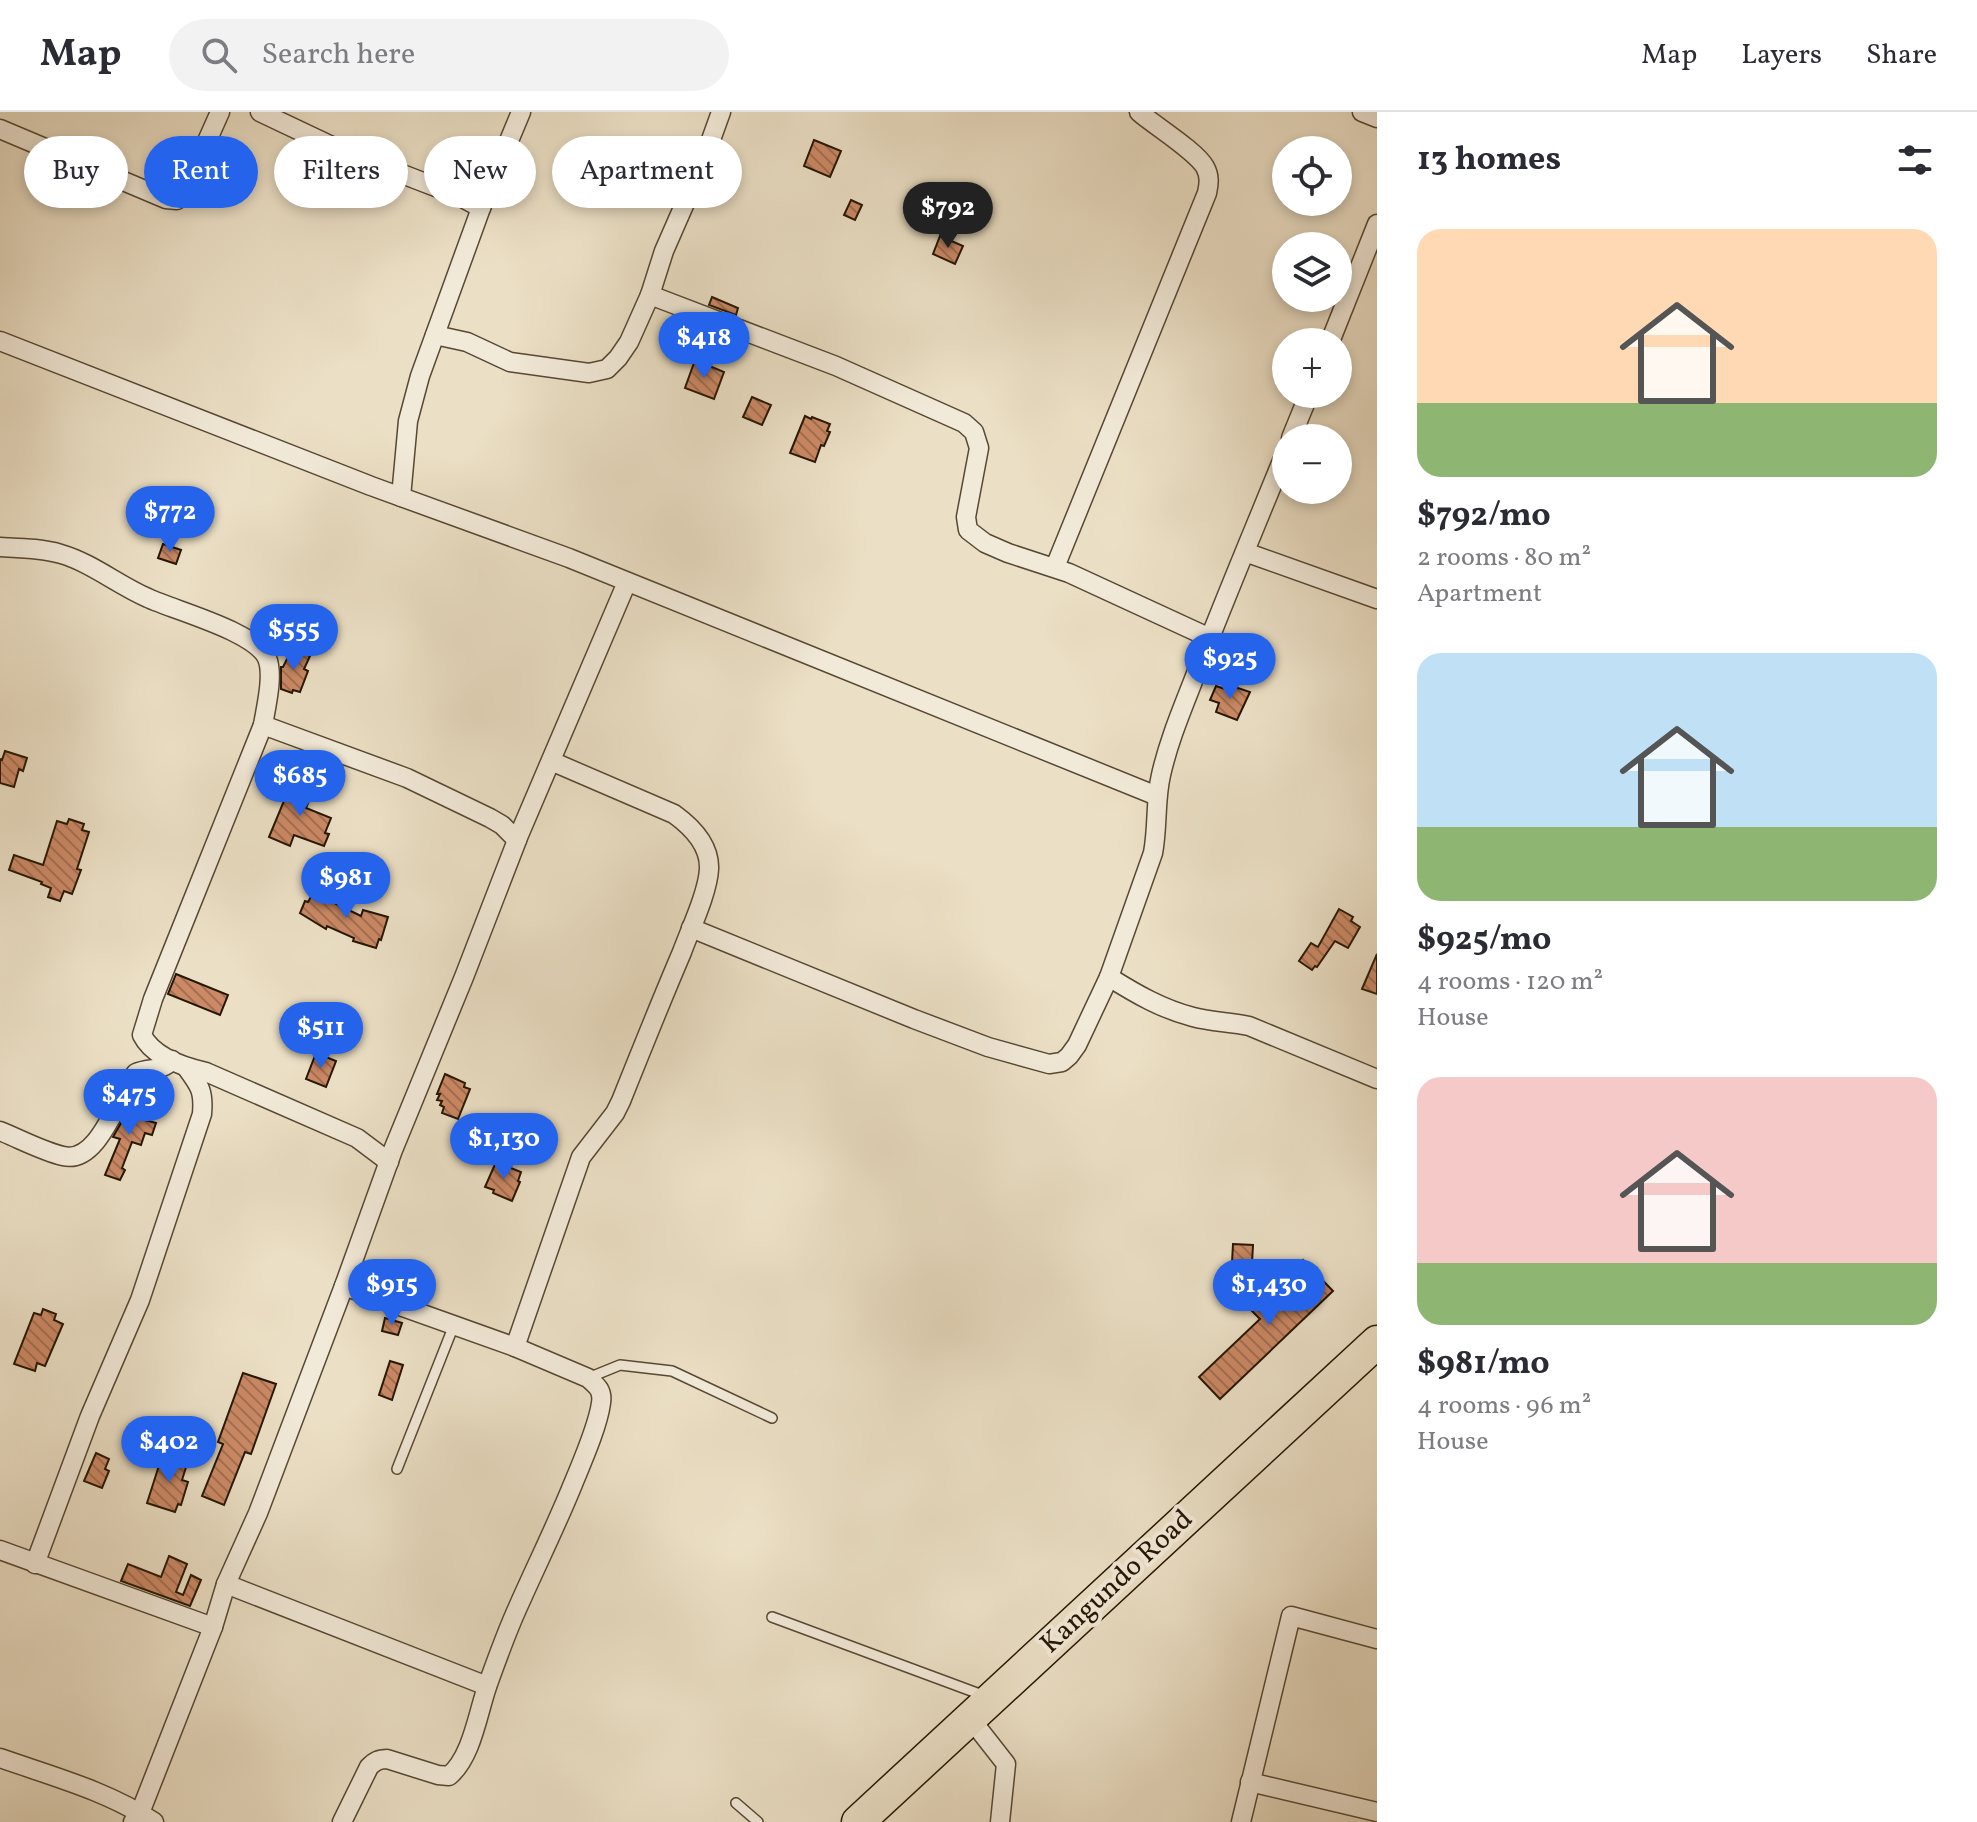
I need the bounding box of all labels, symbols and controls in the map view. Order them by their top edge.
search box [169,19,729,91]
text: Map [40,29,121,82]
icon: search [197,33,241,77]
text: Search here [261,34,415,76]
text: Map [1641,36,1697,75]
text: Layers [1741,36,1822,75]
text: Share [1866,36,1937,75]
chip: Buy [24,136,128,208]
chip: Rent [144,136,258,208]
chip: Filters [274,136,408,208]
chip: New [424,136,536,208]
chip: Apartment [552,136,742,208]
map controls [1272,136,1352,504]
button: locate [1272,136,1352,216]
text: 13 homes [1417,137,1561,184]
icon: filters [1893,138,1937,182]
pin: $792 [901,182,995,250]
text: $792 [921,190,975,226]
button: layers [1272,232,1352,312]
icon: home [1605,281,1749,425]
pin: $418 [657,312,751,380]
text: $418 [677,320,731,356]
button: + [1272,328,1352,408]
button: − [1272,424,1352,504]
pin: $772 [123,486,217,554]
text: $792/mo [1417,493,1551,540]
text: $772 [144,494,196,530]
text: 2 rooms · 80 m² [1417,540,1591,576]
text: Apartment [1417,576,1542,612]
pin: $555 [247,604,341,672]
text: $555 [268,612,320,648]
pin: $925 [1183,633,1277,701]
text: $925 [1203,641,1257,677]
icon: home [1605,705,1749,849]
pin: $685 [253,750,347,818]
text: $685 [273,758,327,794]
pin: $981 [299,852,393,920]
text: $981 [319,860,373,896]
text: $925/mo [1417,917,1552,964]
text: 4 rooms · 120 m² [1417,964,1603,1000]
text: House [1417,1000,1489,1036]
pin: $511 [274,1002,368,1070]
text: $511 [297,1010,345,1046]
pin: $475 [82,1069,176,1137]
text: $475 [102,1077,156,1113]
pin: $1,130 [439,1113,569,1181]
text: $1,130 [468,1121,540,1157]
icon: home [1605,1129,1749,1273]
pin: $915 [345,1259,439,1327]
pin: $1,430 [1204,1259,1334,1327]
text: $915 [366,1267,418,1303]
text: $1,430 [1231,1267,1307,1303]
text: $981/mo [1417,1341,1550,1388]
text: 4 rooms · 96 m² [1417,1388,1591,1424]
pin: $402 [122,1416,216,1484]
text: $402 [139,1424,199,1460]
text: House [1417,1424,1489,1460]
street label: Kangundo Road [1032,1501,1202,1663]

